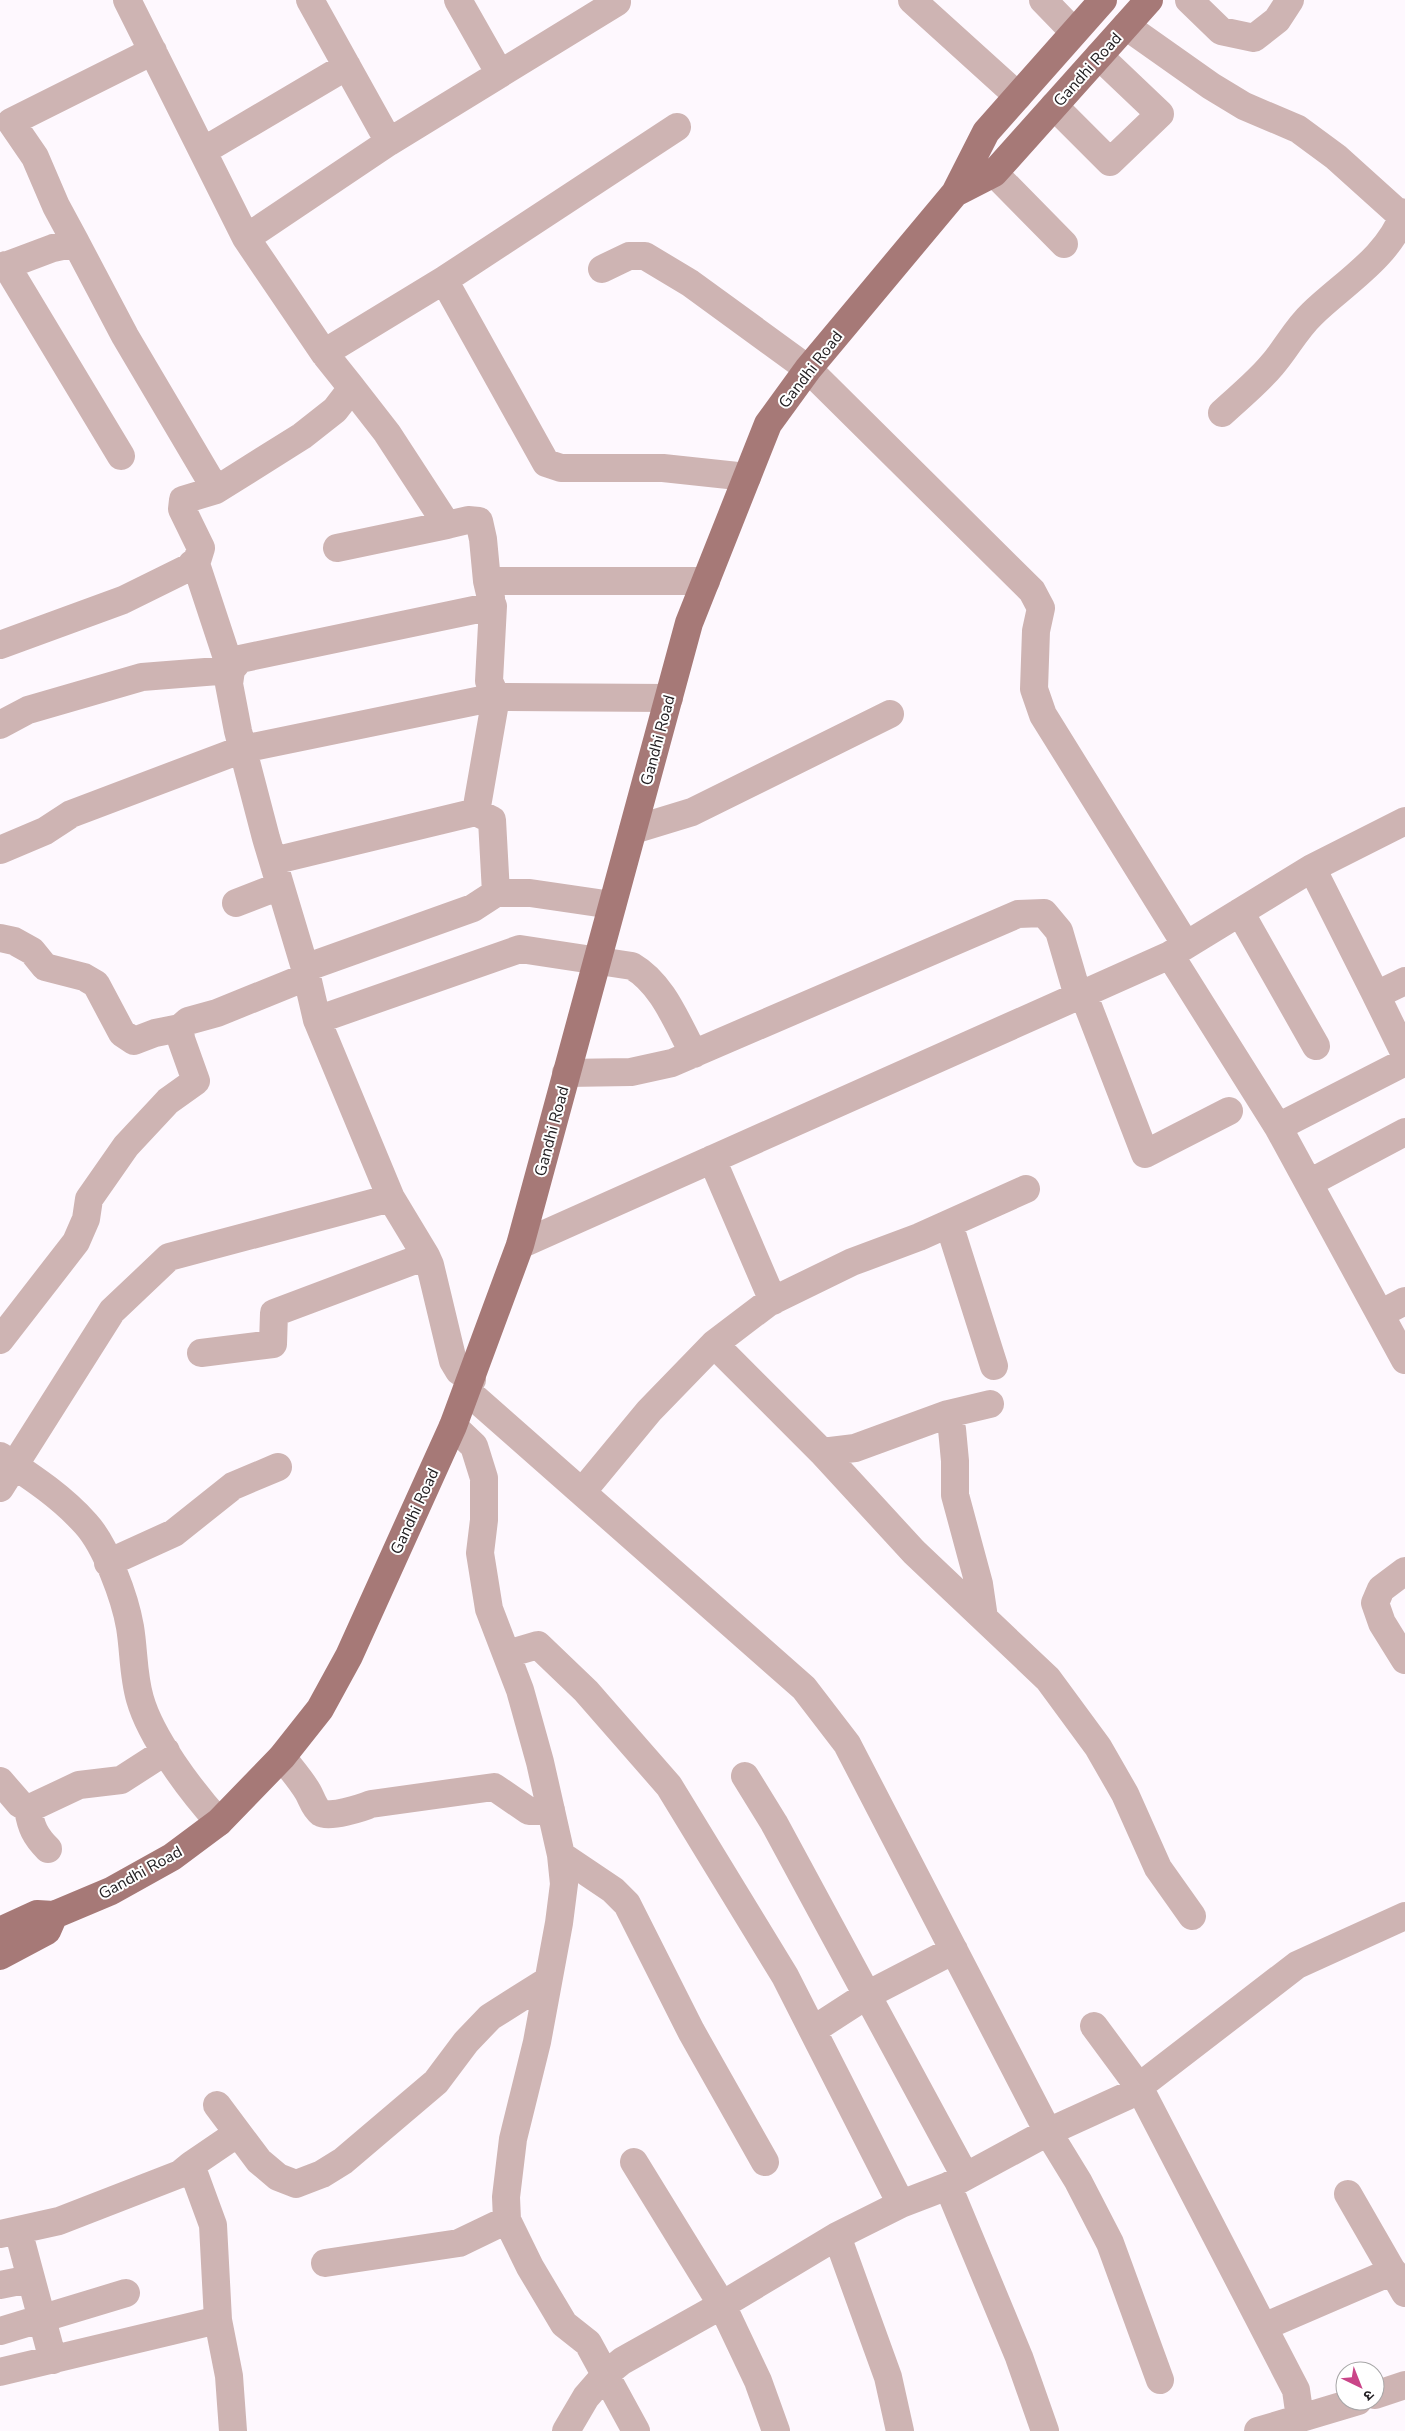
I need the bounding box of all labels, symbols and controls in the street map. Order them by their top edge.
street label: Gandhi Road [1049,28,1127,111]
street label: Gandhi Road [774,326,848,413]
street label: Gandhi Road [635,693,681,788]
street label: Gandhi Road [529,1084,575,1179]
street label: Gandhi Road [385,1465,444,1558]
street label: Gandhi Road [95,1841,186,1905]
north arrow [1335,2361,1385,2411]
text: उ [1358,2385,1378,2405]

